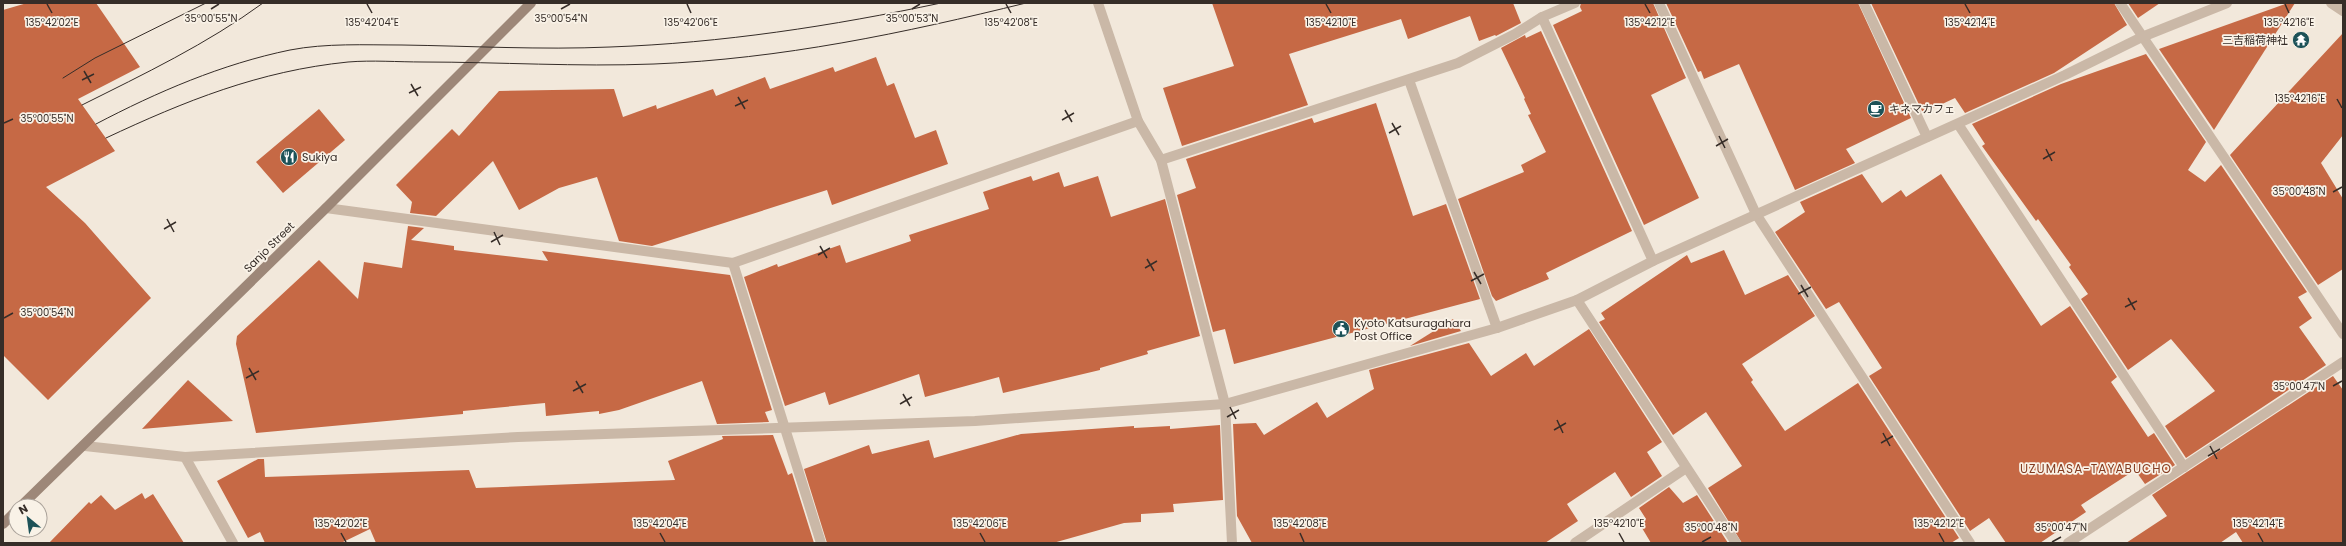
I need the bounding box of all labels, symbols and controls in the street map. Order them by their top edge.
text: 35°00'55"N [185,11,237,26]
text: 35°00'54"N [535,11,587,26]
text: 35°00'53"N [886,11,938,26]
text: 135°42'02"E [25,15,79,30]
text: 135°42'04"E [345,15,399,30]
text: 135°42'06"E [664,15,718,30]
text: 135°42'08"E [984,15,1038,30]
text: 135°42'10"E [1306,15,1356,30]
text: 135°42'12"E [1625,15,1675,30]
text: 135°42'14"E [1945,15,1995,30]
text: 135°42'16"E [2264,15,2314,30]
temple icon: 三吉稲荷神社 [2291,30,2311,50]
place label: 三吉稲荷神社 [2222,32,2288,48]
text: 135°42'16"E [2275,91,2325,106]
cafe icon: キネマカフェ [1866,99,1886,119]
place label: キネマカフェ [1889,101,1955,117]
text: 35°00'55"N [21,111,73,126]
restaurant icon: Sukiya [279,147,299,167]
place label: Sukiya [302,149,338,165]
text: 35°00'48"N [2273,184,2325,199]
street label: Sanjo Street [240,218,298,276]
text: 35°00'54"N [21,305,73,320]
place label: Kyoto Katsuragahara Post Office [1354,315,1471,344]
public building icon: Kyoto Katsuragahara Post Office [1331,319,1351,339]
text: 35°00'47"N [2273,379,2325,394]
district label: UZUMASA-TAYABUCHO [2020,460,2172,477]
north arrow [8,498,48,538]
text: N [16,500,31,518]
text: 135°42'02"E [314,516,368,531]
text: 135°42'04"E [633,516,687,531]
text: 135°42'06"E [953,516,1007,531]
text: 135°42'08"E [1273,516,1327,531]
text: 135°42'10"E [1594,516,1644,531]
text: 135°42'12"E [1914,516,1964,531]
text: 135°42'14"E [2233,516,2283,531]
text: 35°00'48"N [1685,520,1737,535]
text: 35°00'47"N [2035,520,2087,535]

